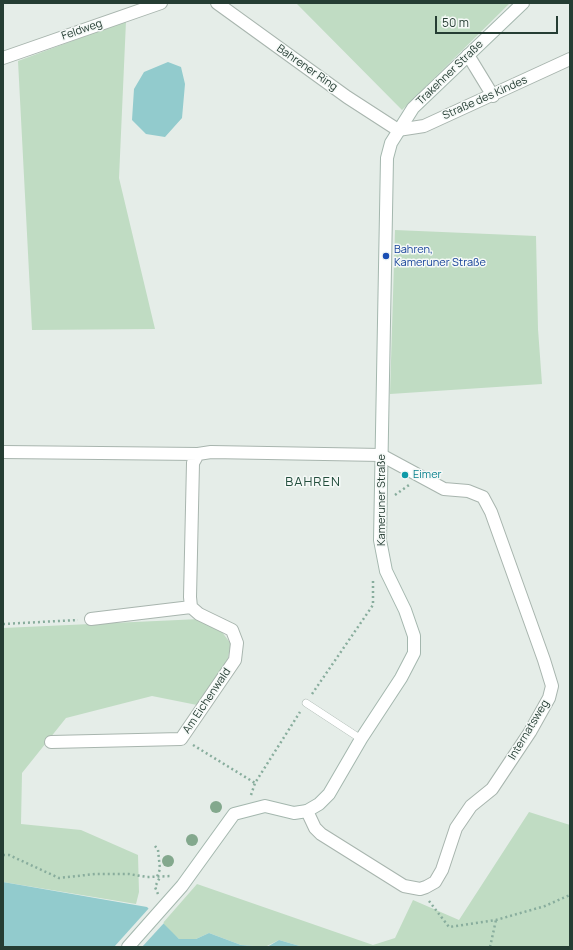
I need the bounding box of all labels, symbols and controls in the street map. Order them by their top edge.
scale bar [437,8,560,34]
text: 50 m [442,14,469,31]
street label: Feldweg [60,17,104,43]
street label: Trakehner Straße [414,38,486,108]
street label: Bahrener Ring [274,42,340,94]
street label: Straße des Kindes [441,73,529,123]
place label: Bahren, Kameruner Straße [394,243,486,269]
marker: Bahren, Kameruner Straße [381,251,391,261]
street label: Kameruner Straße [375,454,389,546]
place label: Eimer [413,468,442,482]
marker: Eimer [400,470,410,480]
district label: BAHREN [285,474,341,490]
street label: Am Eichenwald [180,666,234,736]
street label: Internatsweg [506,698,552,762]

